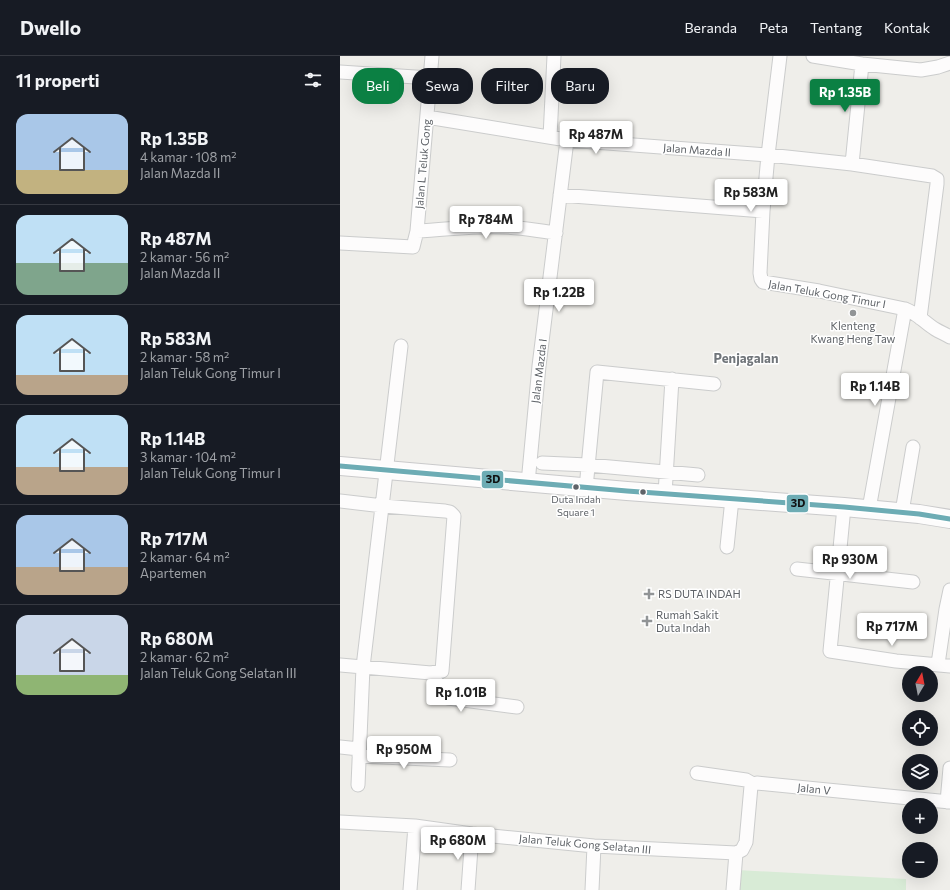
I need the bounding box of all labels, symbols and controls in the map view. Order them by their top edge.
text: Dwello [20,16,81,39]
text: Beranda [685,19,737,36]
text: Peta [759,19,788,36]
text: Tentang [810,19,862,36]
text: Kontak [884,19,930,36]
chip: Beli [352,68,404,104]
chip: Sewa [412,68,473,104]
chip: Filter [481,68,543,104]
chip: Baru [551,68,609,104]
icon: filters [302,69,324,91]
text: 11 properti [16,70,100,91]
pin: Rp 1.35B [804,79,886,113]
text: Rp 1.35B [819,84,871,100]
street label: Jalan L Teluk Gong [412,118,434,210]
pin: Rp 487M [559,121,633,155]
text: Rp 487M [569,126,623,142]
text: Rp 1.35B [140,128,208,149]
icon: home [48,130,96,178]
street label: Jalan Mazda II [663,141,731,159]
text: 4 kamar · 108 m² [140,149,237,165]
text: Jalan Mazda II [140,165,220,181]
pin: Rp 583M [714,179,788,213]
text: Rp 583M [724,184,778,200]
pin: Rp 784M [449,206,523,240]
text: Rp 784M [459,211,513,227]
text: Rp 487M [140,228,212,249]
icon: home [48,231,96,279]
text: 2 kamar · 56 m² [140,249,229,265]
text: Jalan Mazda II [140,265,220,281]
street label: Jalan Teluk Gong Timur I [767,277,887,311]
pin: Rp 1.22B [518,279,600,313]
text: Rp 1.22B [533,284,585,300]
marker: Klenteng Kwang Heng Taw [848,308,858,318]
place label: Klenteng Kwang Heng Taw [811,319,896,345]
text: Rp 583M [140,328,212,349]
icon: home [48,331,96,379]
street label: Jalan Mazda I [528,338,550,404]
text: 2 kamar · 58 m² [140,349,229,365]
district label: Penjagalan [714,350,778,366]
text: Jalan Teluk Gong Timur I [140,365,281,381]
pin: Rp 1.14B [834,373,916,407]
text: Rp 1.14B [850,378,900,394]
text: Rp 1.14B [140,428,205,449]
icon: home [48,431,96,479]
text: 3 kamar · 104 m² [140,449,236,465]
text: Jalan Teluk Gong Timur I [140,465,281,481]
line badge: 3D [481,470,504,489]
text: 3D [486,472,500,485]
marker: Duta Indah Square 1 [571,482,581,492]
unlabelled marker [638,487,648,497]
place label: Duta Indah Square 1 [551,493,601,518]
line badge: 3D [786,494,809,513]
text: 3D [791,496,805,509]
text: Rp 717M [140,528,208,549]
icon: home [48,531,96,579]
pin: Rp 930M [813,546,887,580]
text: 2 kamar · 64 m² [140,549,230,565]
text: Rp 930M [822,551,878,567]
text: Apartemen [140,565,206,581]
place label: RS DUTA INDAH [658,587,741,600]
marker: RS DUTA INDAH [643,588,655,600]
place label: Rumah Sakit Duta Indah [656,608,719,634]
pin: Rp 717M [855,613,929,647]
marker: Rumah Sakit Duta Indah [641,615,653,627]
text: Rp 717M [866,618,918,634]
text: Rp 680M [140,628,214,649]
icon: home [48,631,96,679]
text: 2 kamar · 62 m² [140,649,229,665]
text: Jalan Teluk Gong Selatan III [140,665,297,681]
north arrow [902,666,938,702]
map controls [902,666,938,878]
pin: Rp 1.01B [420,679,502,713]
text: Rp 1.01B [435,684,487,700]
button: locate [902,710,938,746]
pin: Rp 950M [367,736,441,770]
text: Rp 950M [376,741,432,757]
button: layers [902,754,938,790]
street label: Jalan V [797,780,832,798]
button: + [902,798,938,834]
pin: Rp 680M [421,827,495,861]
street label: Jalan Teluk Gong Selatan III [518,831,652,857]
text: Rp 680M [430,832,486,848]
button: − [902,842,938,878]

